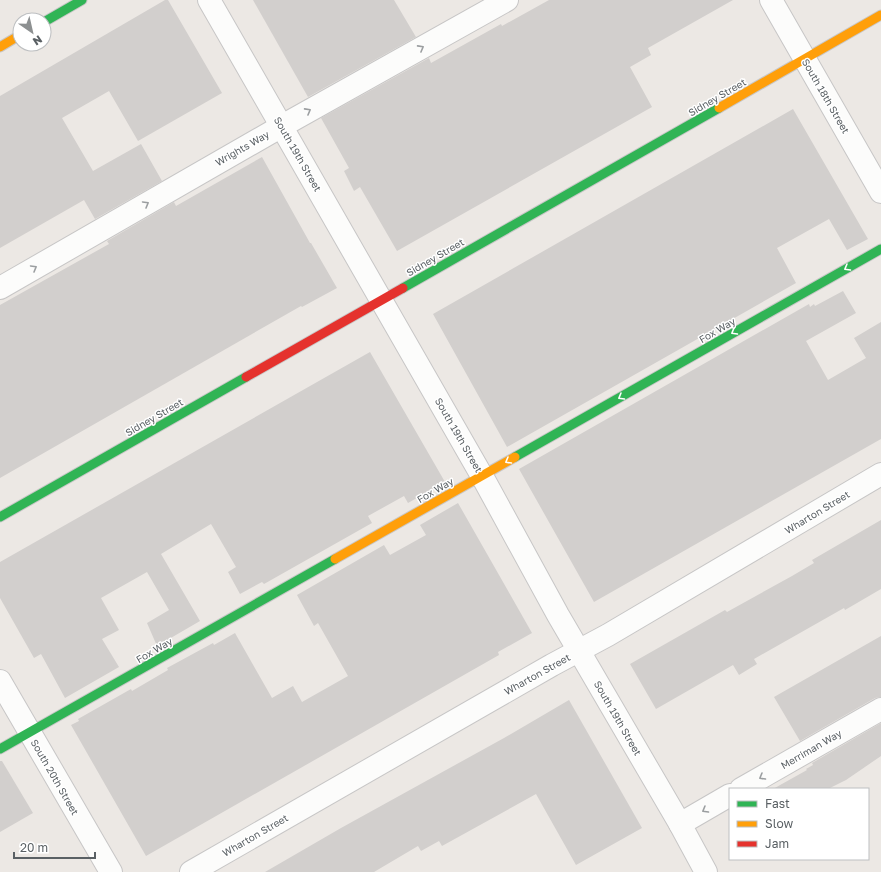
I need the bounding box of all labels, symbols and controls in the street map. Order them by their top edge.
north arrow [12,12,52,52]
text: N [31,33,45,48]
one-way arrow [417,45,424,52]
street label: South 18th Street [800,56,852,136]
street label: Sidney Street [686,76,748,118]
one-way arrow [304,109,311,116]
street label: South 19th Street [272,115,324,193]
street label: Wrights Way [213,128,271,168]
one-way arrow [142,201,150,208]
street label: Sidney Street [404,236,466,278]
one-way arrow [844,264,851,271]
one-way arrow [30,266,37,273]
street label: Fox Way [697,315,738,345]
one-way arrow [731,328,738,335]
one-way arrow [618,392,625,399]
street label: Sidney Street [123,396,185,438]
street label: South 19th Street [433,396,485,474]
one-way arrow [505,457,512,464]
street label: Fox Way [415,475,456,505]
street label: Wharton Street [782,488,852,536]
street label: Fox Way [134,635,175,665]
street label: Wharton Street [502,651,572,697]
street label: South 19th Street [592,679,644,757]
street label: Merriman Way [778,727,844,771]
street label: South 20th Street [28,737,82,817]
one-way arrow [759,773,766,780]
legend [729,788,869,860]
text: Fast [765,796,790,811]
one-way arrow [702,805,709,812]
street label: Wharton Street [220,811,290,859]
text: Slow [765,816,793,831]
scale bar [14,834,95,860]
text: Jam [765,836,789,851]
text: 20 m [20,840,48,855]

